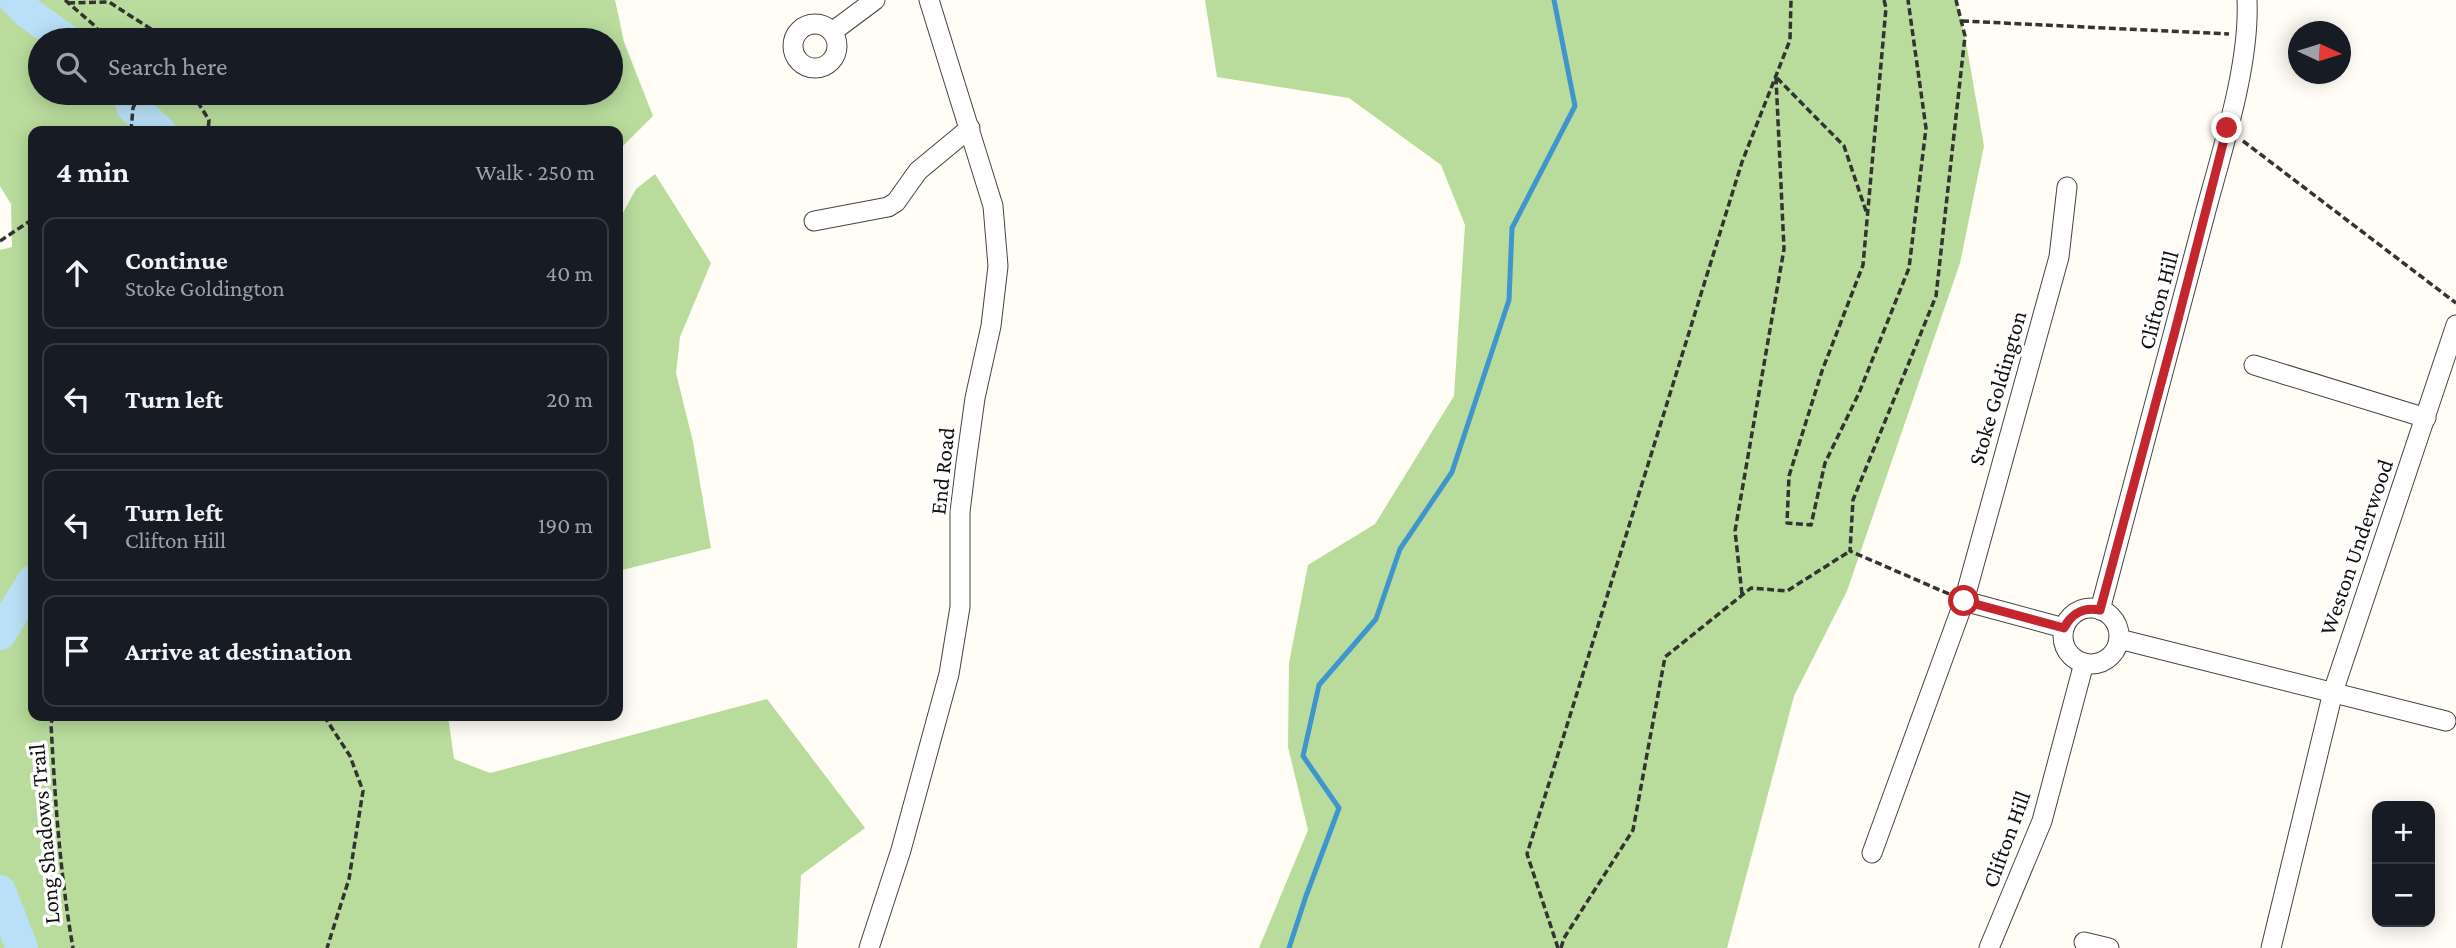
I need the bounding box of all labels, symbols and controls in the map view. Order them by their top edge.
north arrow [2288,21,2351,84]
search box [28,28,623,105]
icon: search [52,48,90,86]
text: Search here [108,52,227,81]
route end [2211,112,2242,143]
text: 4 min [56,155,129,188]
text: Walk · 250 m [475,159,595,185]
text: Continue [125,246,228,275]
street label: Clifton Hill [2132,248,2184,352]
icon: ahead [58,254,96,292]
text: 40 m [545,260,593,286]
text: Stoke Goldington [125,275,285,301]
street label: Stoke Goldington [1962,308,2032,468]
icon: left [58,380,96,418]
text: Turn left [125,385,223,414]
text: 20 m [546,386,593,412]
street label: End Road [924,426,960,516]
street label: Weston Underwood [2314,456,2398,638]
text: Turn left [125,498,223,527]
icon: left [58,506,96,544]
text: 190 m [538,512,593,538]
text: Clifton Hill [125,527,226,553]
route start [1948,585,1979,616]
icon: arrive [58,632,96,670]
text: Arrive at destination [125,637,352,666]
street label: Long Shadows Trail [23,743,65,925]
street label: Clifton Hill [1976,787,2036,891]
map controls [2372,801,2435,927]
button: + [2372,801,2435,864]
button: − [2372,864,2435,927]

